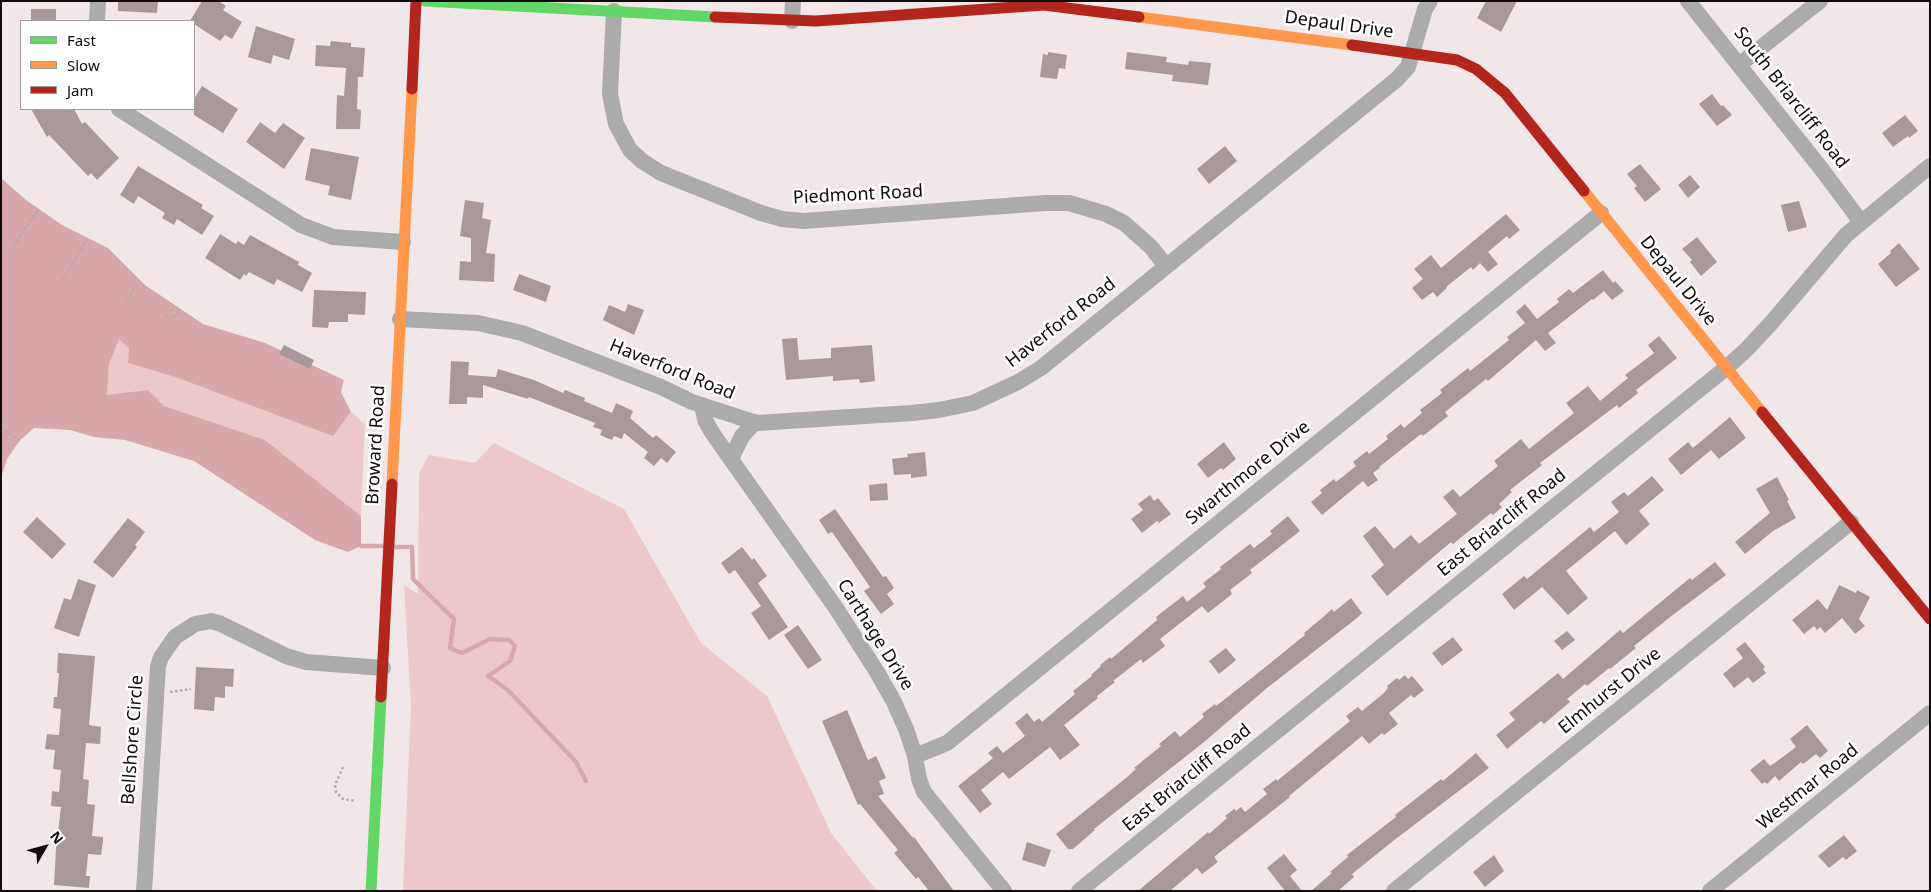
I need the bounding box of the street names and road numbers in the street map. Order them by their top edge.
street label: Depaul Drive [1283,7,1395,43]
street label: South Briarcliff Road [1729,23,1853,173]
street label: Piedmont Road [793,181,923,209]
street label: Depaul Drive [1635,232,1721,330]
street label: Haverford Road [1002,273,1120,373]
street label: Haverford Road [606,335,738,405]
street label: Broward Road [362,385,390,505]
street label: Swarthmore Drive [1182,416,1314,530]
street label: East Briarcliff Road [1433,465,1571,581]
street label: Carthage Drive [832,575,918,695]
street label: Elmhurst Drive [1554,643,1666,739]
street label: Bellshore Circle [118,674,148,806]
street label: East Briarcliff Road [1118,720,1256,836]
street label: Westmar Road [1753,740,1863,834]

